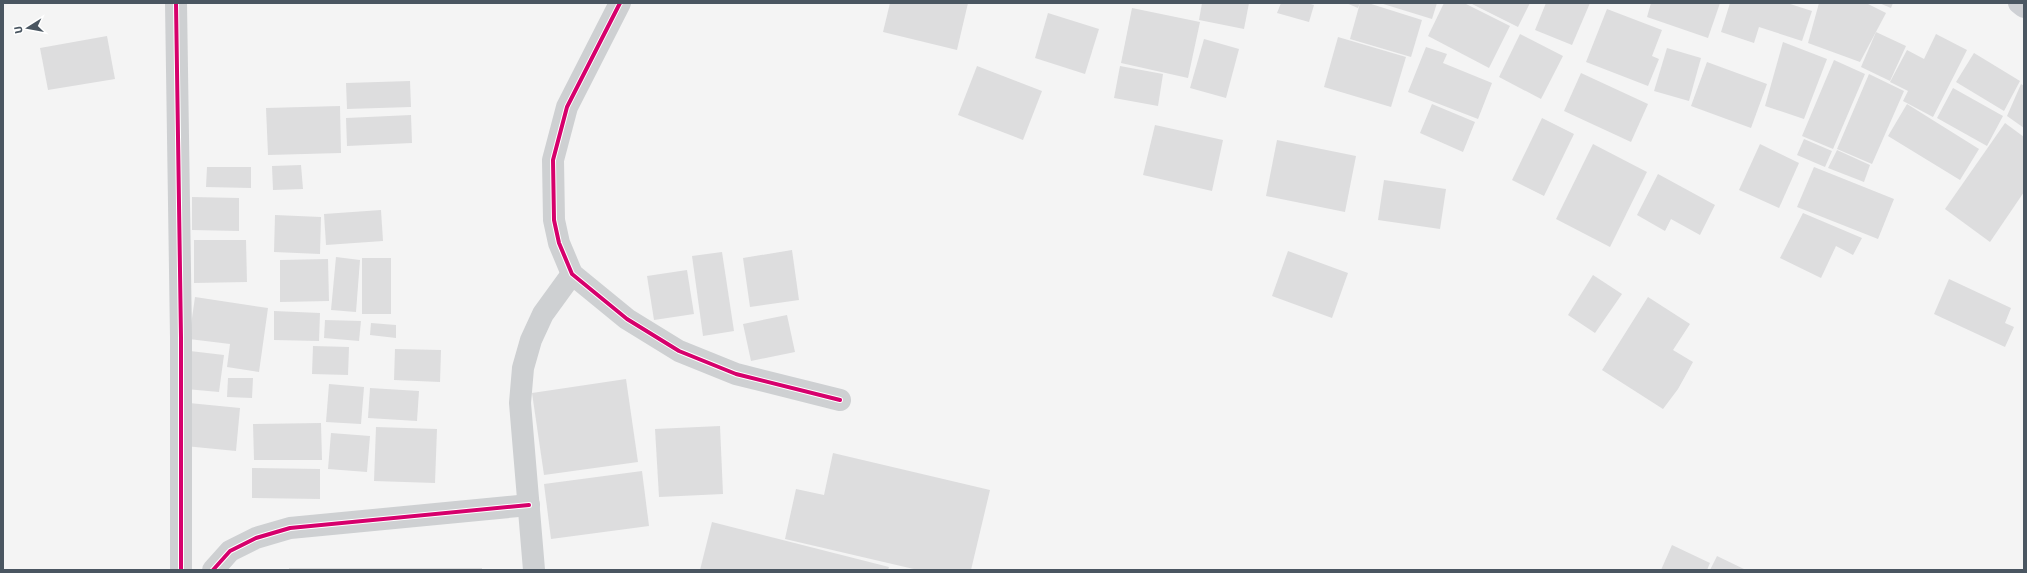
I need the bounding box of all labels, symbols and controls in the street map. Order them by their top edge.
north arrow [8,8,48,48]
text: U [12,25,26,35]

